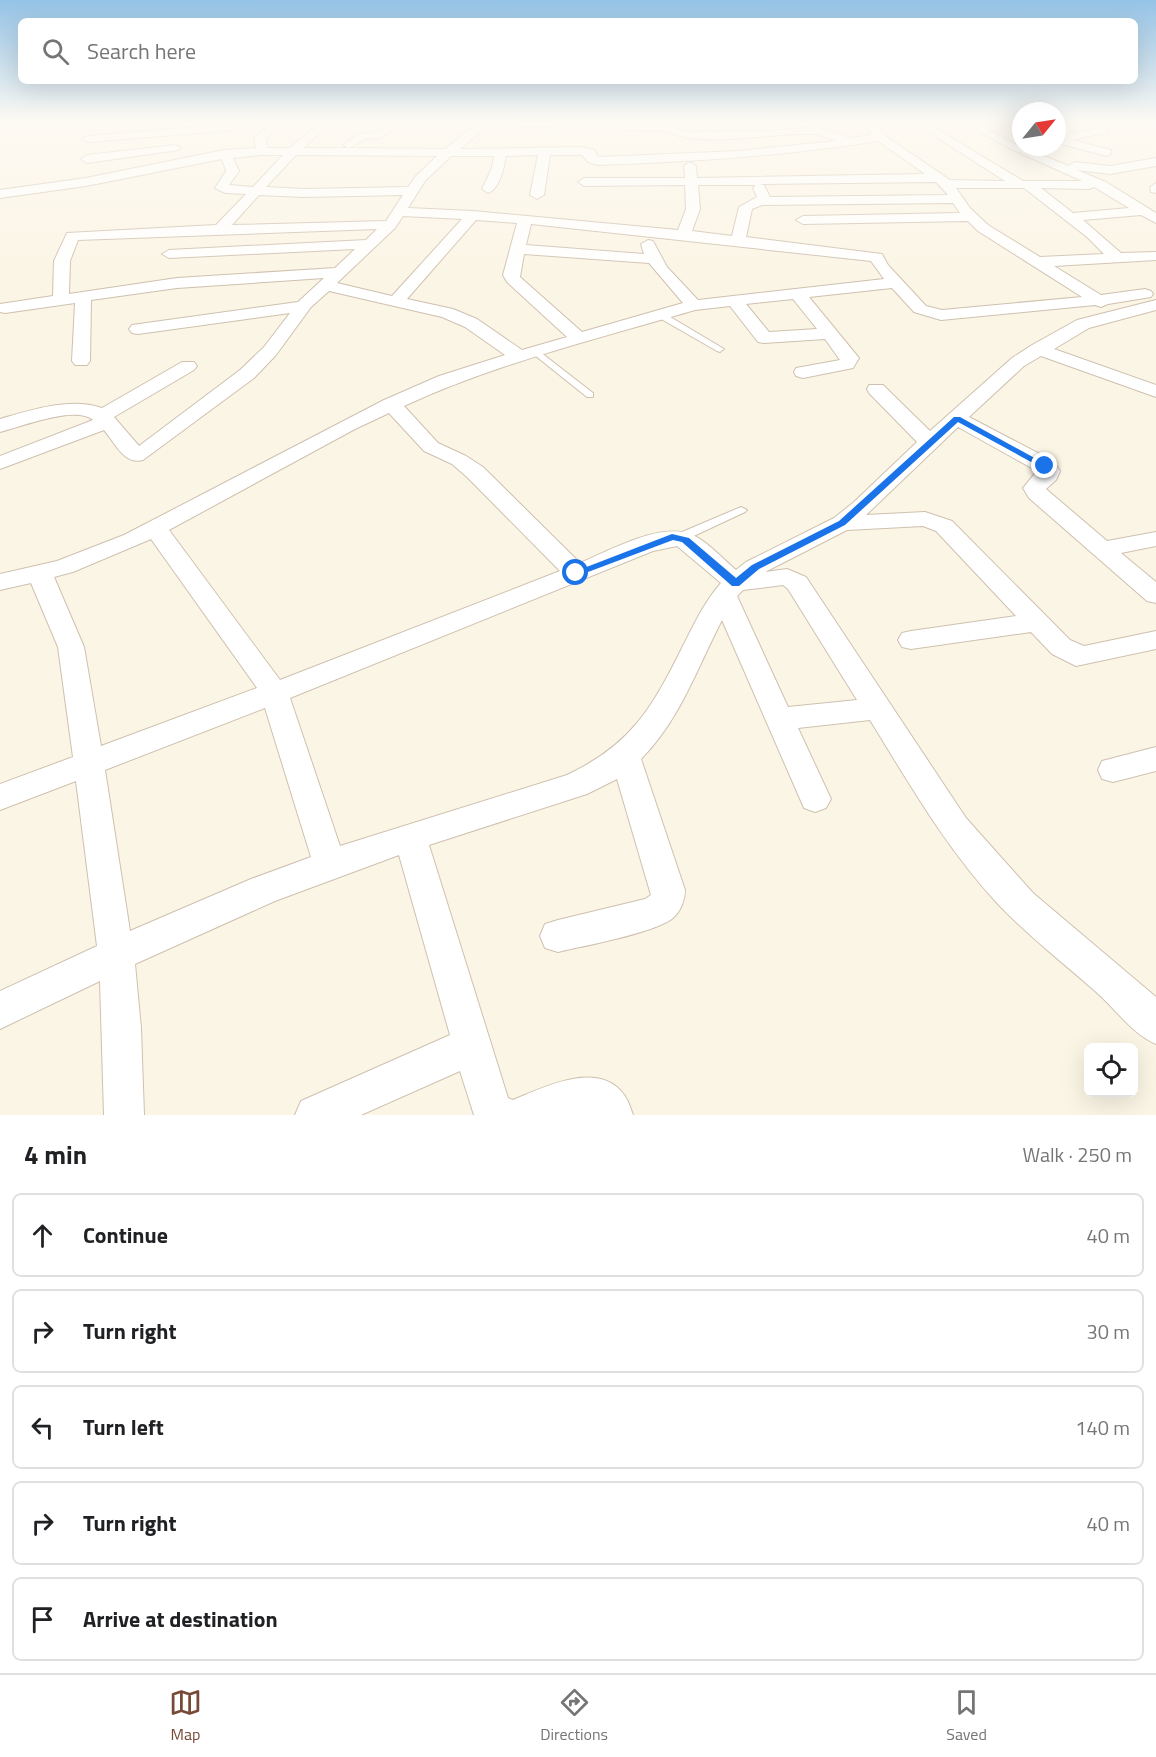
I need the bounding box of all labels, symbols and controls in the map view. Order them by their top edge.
search box [18,18,1138,84]
text: Search here [87,34,196,68]
icon: search [39,35,72,68]
north arrow [1012,102,1066,156]
route end [1031,452,1057,478]
route start [562,559,588,585]
map controls [1084,1043,1138,1097]
button: locate [1084,1043,1138,1097]
text: 4 min [24,1135,87,1174]
text: Walk · 250 m [1023,1139,1132,1170]
text: Continue [83,1218,168,1252]
icon: ahead [26,1219,59,1252]
text: 40 m [1086,1220,1130,1251]
text: Turn right [83,1314,177,1348]
icon: right [26,1315,59,1348]
text: 30 m [1086,1316,1130,1347]
text: Turn left [83,1410,164,1444]
icon: left [26,1411,59,1444]
text: 140 m [1075,1412,1130,1443]
text: Turn right [83,1506,177,1540]
icon: right [26,1507,59,1540]
text: 40 m [1086,1508,1130,1539]
text: Arrive at destination [83,1602,278,1636]
icon: arrive [26,1603,59,1636]
tab: Map [169,1686,202,1746]
tab: Directions [540,1686,608,1746]
tab: Saved [946,1686,987,1746]

